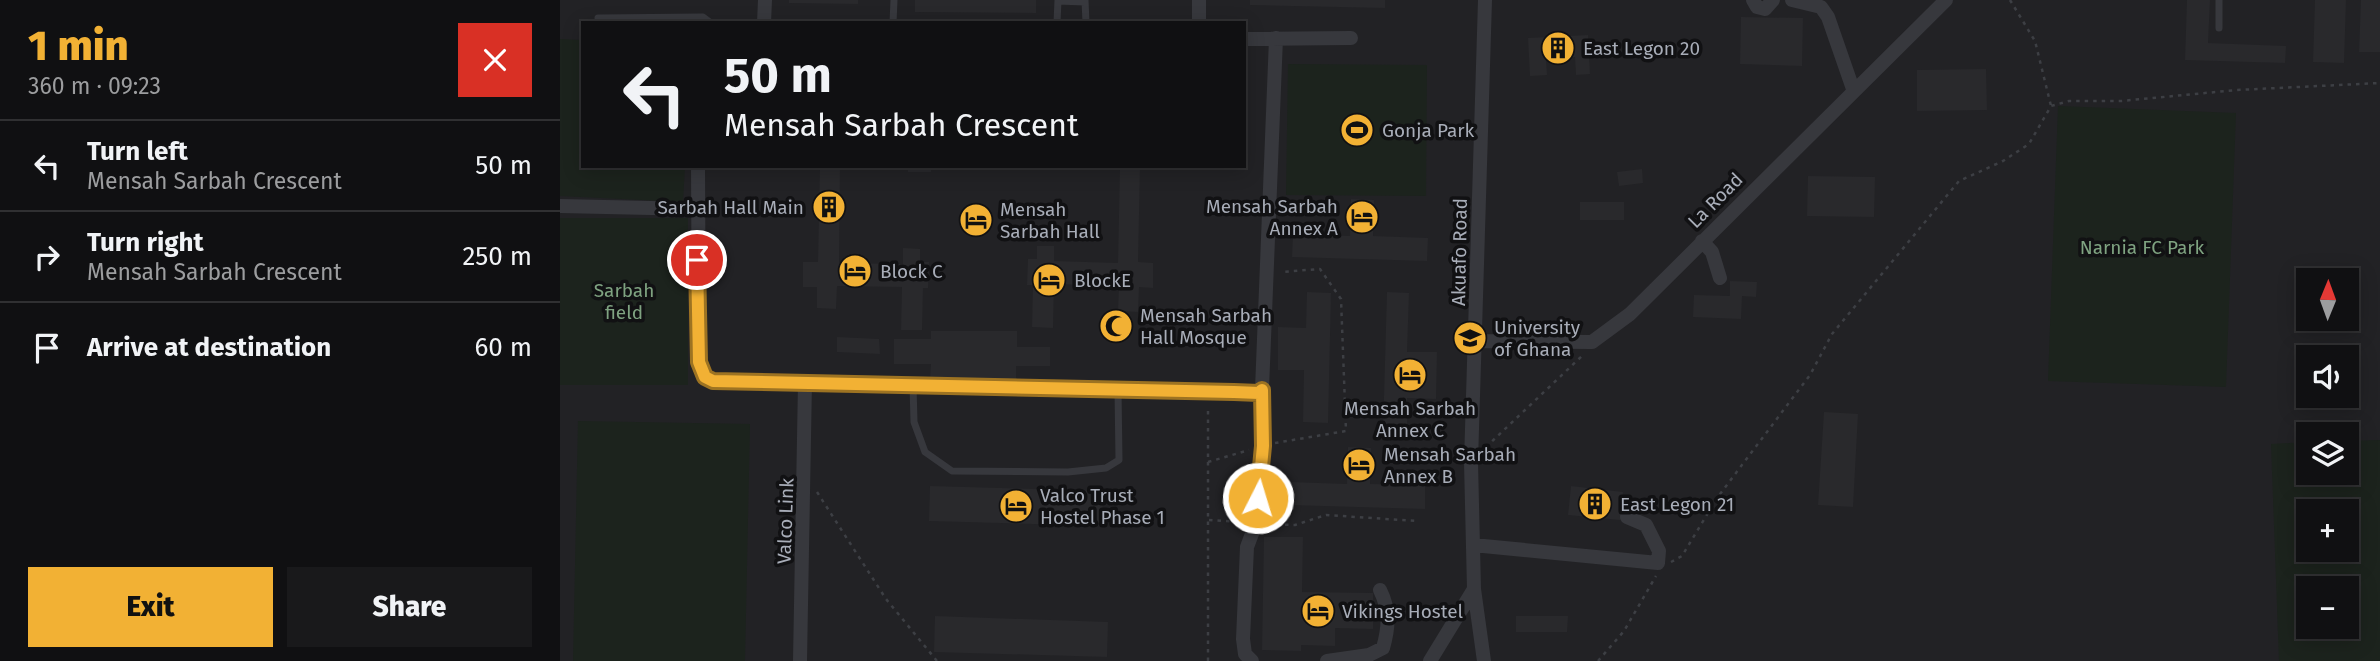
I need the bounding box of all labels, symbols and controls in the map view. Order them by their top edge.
text: 1 min [28,21,129,71]
button: close [458,23,532,97]
building icon: East Legon 20 [1539,29,1577,67]
place label: East Legon 20 [1583,37,1700,60]
text: 50 m [724,46,832,105]
icon: left [609,49,700,140]
text: 360 m · 09:23 [28,72,161,100]
text: Mensah Sarbah Crescent [724,106,1079,144]
sports icon: Gonja Park [1338,111,1376,149]
place label: Gonja Park [1382,119,1475,142]
text: Turn left [87,136,188,167]
icon: left [28,147,66,185]
text: 50 m [475,150,532,181]
text: Mensah Sarbah Crescent [87,167,342,195]
street label: La Road [1683,168,1748,233]
building icon: Sarbah Hall Main [810,188,848,226]
place label: Mensah Sarbah Annex A [1206,195,1338,240]
place label: Sarbah Hall Main [658,196,804,219]
place label: Mensah Sarbah Hall [1000,198,1100,243]
hotel icon: Mensah Sarbah Annex A [1343,198,1381,236]
street label: Akuafo Road [1447,198,1472,306]
hotel icon: Mensah Sarbah Hall [957,201,995,239]
text: Turn right [87,227,204,258]
pin [667,230,727,290]
park label: Narnia FC Park [2080,236,2205,259]
icon: right [28,238,66,276]
text: 250 m [462,241,532,272]
icon: arrive [678,241,716,279]
hotel icon: Block C [836,252,874,290]
text: Mensah Sarbah Crescent [87,258,342,286]
place label: Block C [880,260,943,283]
hotel icon: BlockE [1030,261,1068,299]
north arrow [2296,268,2359,331]
map controls [2296,268,2359,639]
place label: BlockE [1074,269,1131,292]
park label: Sarbah field [594,279,654,324]
place label: Mensah Sarbah Hall Mosque [1140,304,1272,349]
mosque icon: Mensah Sarbah Hall Mosque [1097,307,1135,345]
place label: University of Ghana [1494,316,1581,361]
school or university icon: University of Ghana [1451,319,1489,357]
icon: arrive [28,329,66,367]
text: Arrive at destination [87,332,331,363]
text: 60 m [474,332,532,363]
button: sound [2296,345,2359,408]
hotel icon: Mensah Sarbah Annex C [1391,356,1429,394]
place label: Mensah Sarbah Annex C [1344,397,1476,442]
button: layers [2296,422,2359,485]
place label: Mensah Sarbah Annex B [1384,443,1516,488]
hotel icon: Mensah Sarbah Annex B [1340,446,1378,484]
position arrow [1221,461,1295,535]
street label: Valco Link [773,477,799,564]
place label: Valco Trust Hostel Phase 1 [1040,484,1165,529]
building icon: East Legon 21 [1576,485,1614,523]
hotel icon: Valco Trust Hostel Phase 1 [997,487,1035,525]
place label: East Legon 21 [1620,493,1734,516]
button: + [2296,499,2359,562]
button: Exit [28,567,273,647]
button: Share [287,567,532,647]
button: − [2296,576,2359,639]
hotel icon: Vikings Hostel [1299,592,1337,630]
place label: Vikings Hostel [1342,600,1464,623]

